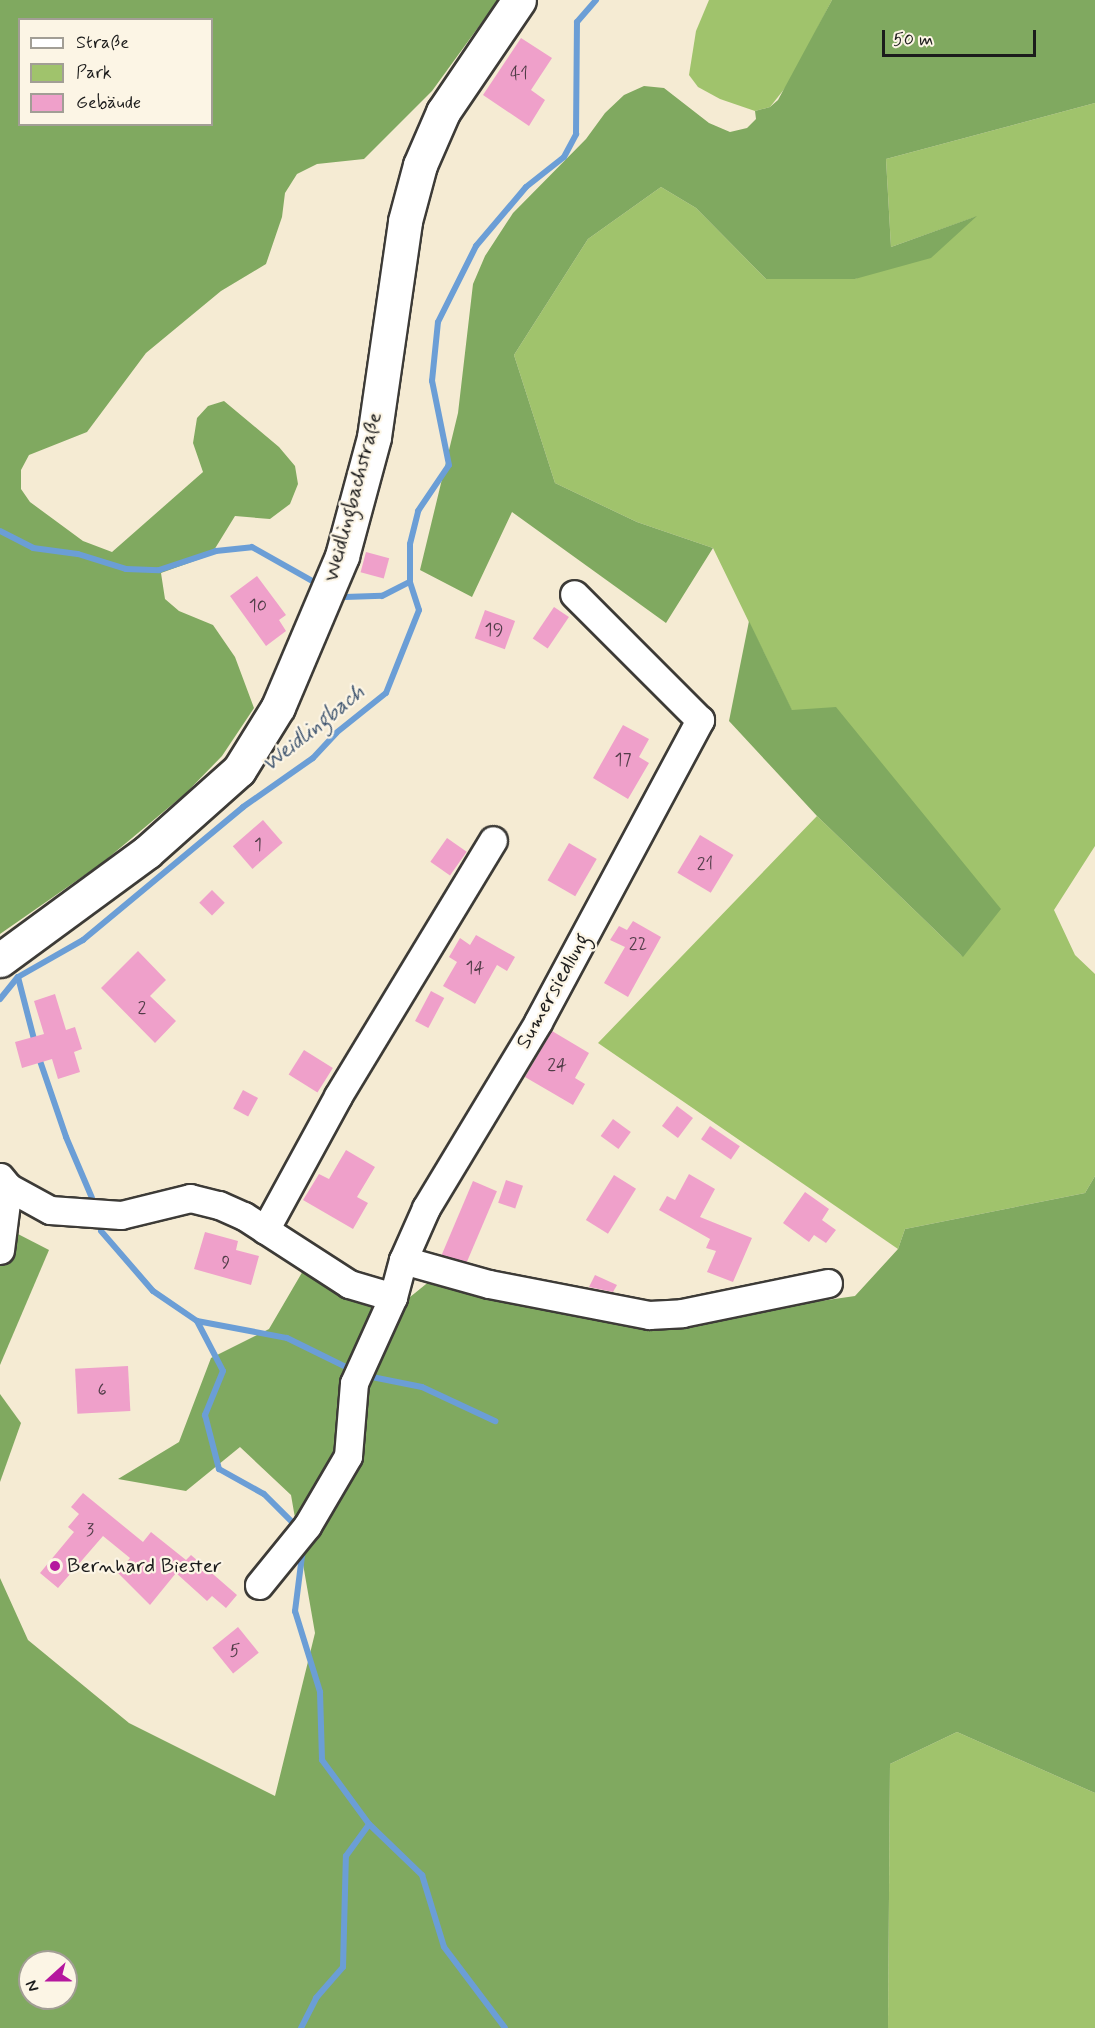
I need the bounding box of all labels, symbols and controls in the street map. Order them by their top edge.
legend [18,18,213,126]
scale bar [885,18,1040,56]
text: 50 m [893,28,933,52]
text: Straße [76,31,129,55]
text: Park [76,61,112,85]
house number: 41 [510,63,528,85]
text: Gebäude [76,91,141,115]
street label: Weidlingbachstraße [318,409,388,585]
house number: 10 [249,595,267,617]
house number: 19 [485,619,503,641]
water label: Weidlingbach [257,680,371,778]
house number: 17 [614,749,632,771]
house number: 1 [254,834,262,856]
house number: 21 [697,853,713,875]
street label: Sumersiedlung [511,929,595,1053]
house number: 22 [629,933,647,955]
house number: 14 [466,957,484,979]
house number: 2 [138,997,146,1019]
house number: 24 [547,1054,567,1076]
house number: 9 [222,1252,230,1274]
house number: 6 [97,1379,107,1401]
house number: 3 [86,1519,94,1541]
place label: Bernhard Biester [67,1553,222,1579]
marker: Bernhard Biester [48,1559,62,1573]
house number: 5 [230,1640,240,1662]
north arrow [18,1950,78,2010]
text: N [21,1977,44,1995]

